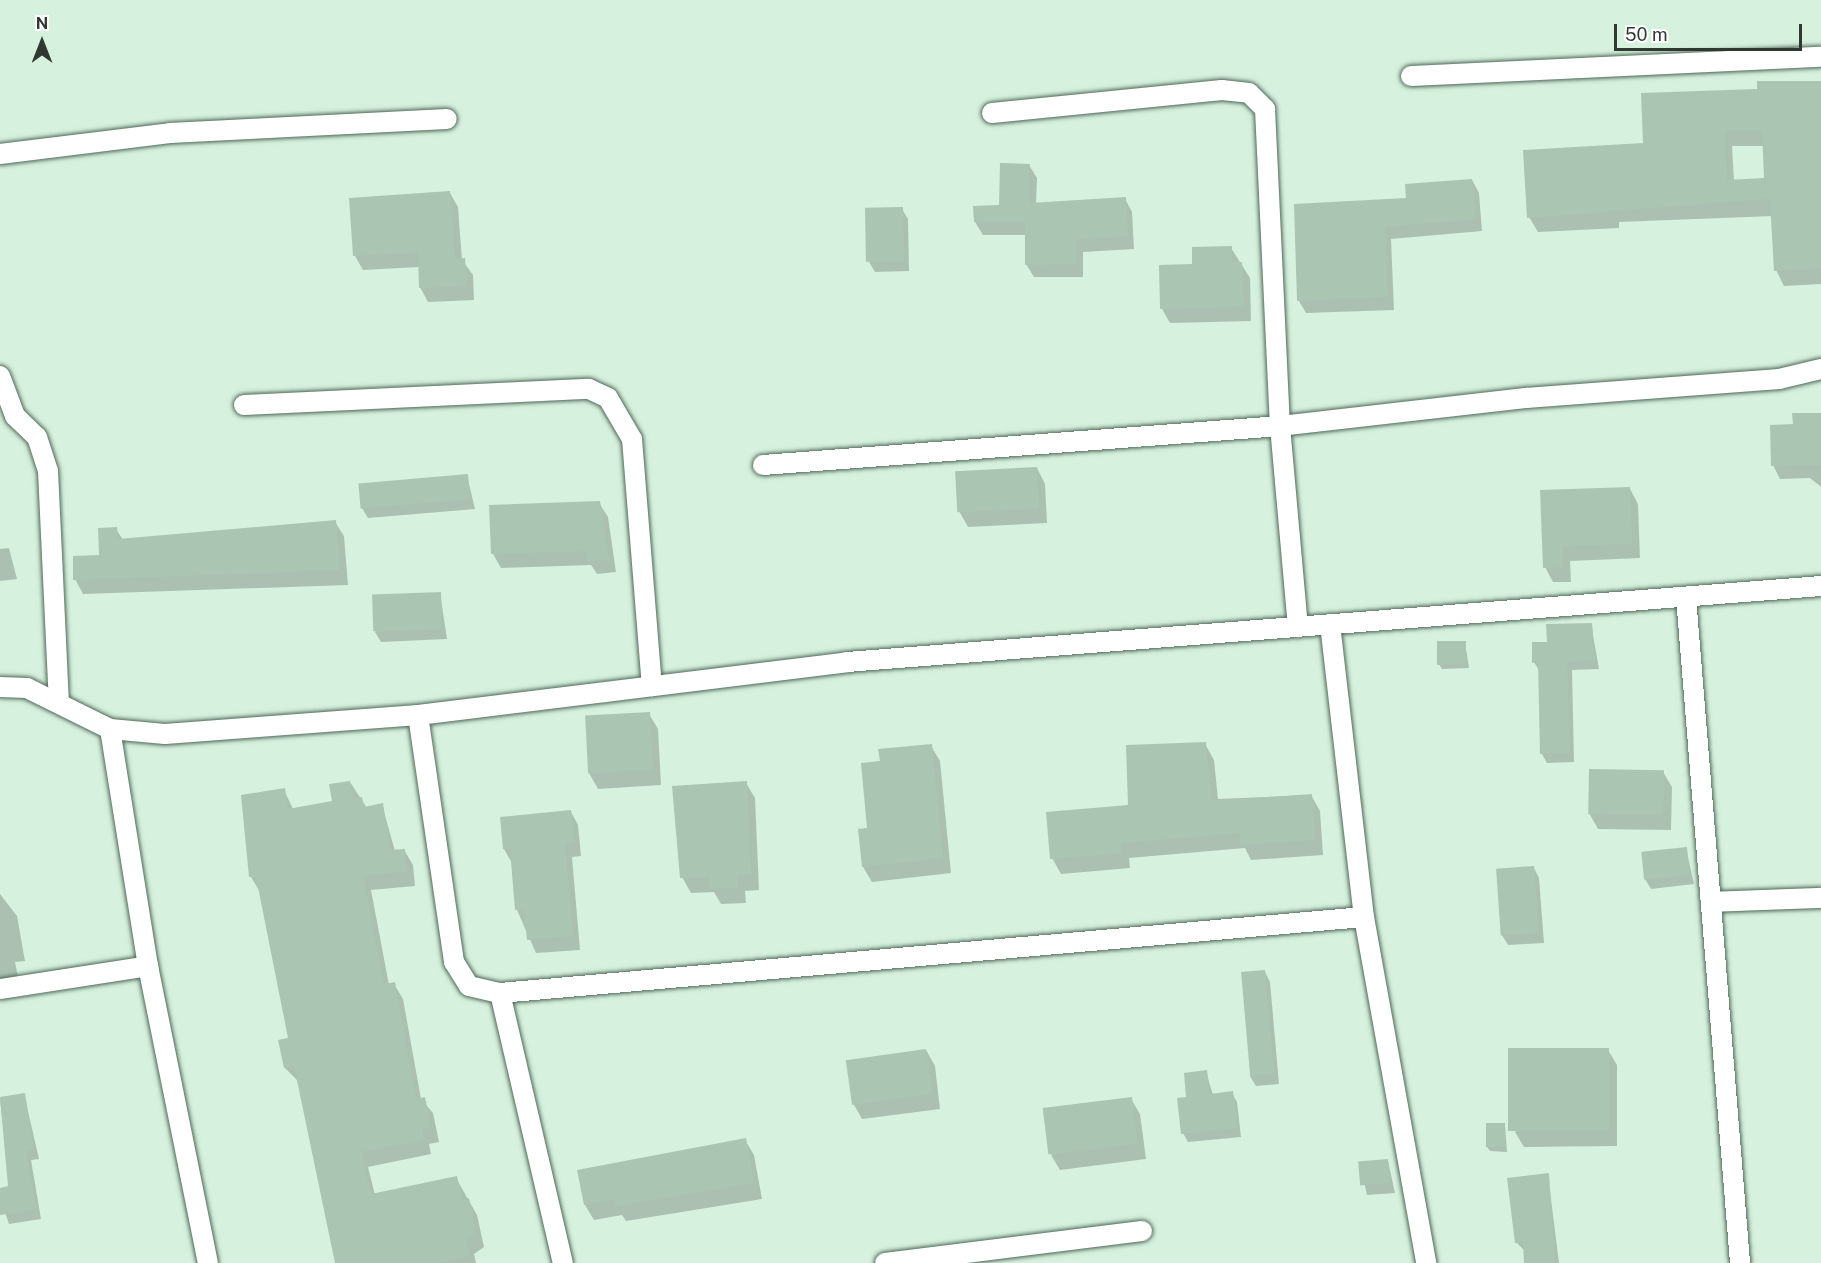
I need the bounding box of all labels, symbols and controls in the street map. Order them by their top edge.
north arrow [12,12,72,72]
scale bar [1617,12,1804,50]
text: N [36,14,48,33]
text: 50 m [1625,24,1668,45]

